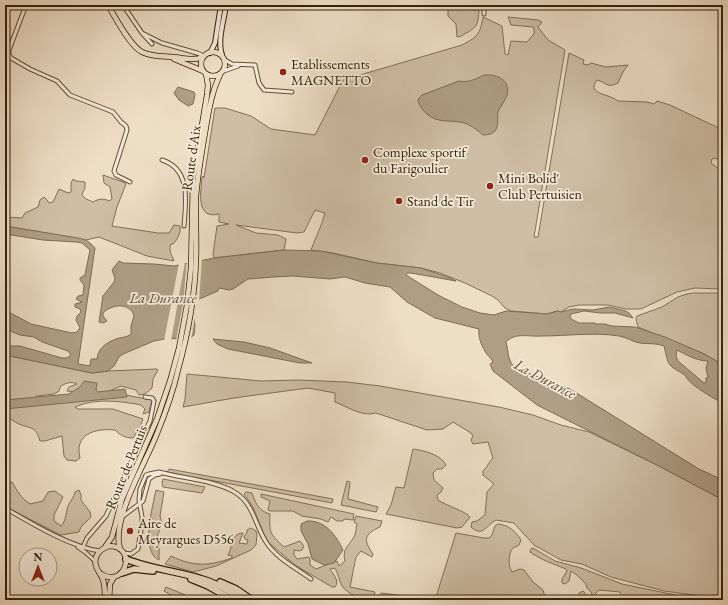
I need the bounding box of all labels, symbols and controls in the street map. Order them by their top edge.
place label: Etablissements MAGNETTO [291,55,372,89]
marker: Etablissements MAGNETTO [278,67,288,77]
street label: Route d'Aix [177,124,205,192]
place label: Complexe sportif du Farigoulier [373,143,468,177]
marker: Complexe sportif du Farigoulier [360,155,370,165]
place label: Mini Bolid' Club Pertuisien [498,169,582,203]
marker: Mini Bolid' Club Pertuisien [485,181,495,191]
place label: Stand de Tir [407,192,474,210]
marker: Stand de Tir [394,196,404,206]
water label: La Durance [128,288,198,307]
water label: La Durance [510,354,580,403]
street label: Route de Pertuis [101,422,151,512]
place label: Aire de Meyrargues D556 [137,514,234,548]
marker: Aire de Meyrargues D556 [125,526,135,536]
north arrow [18,547,58,587]
text: N [34,550,43,564]

